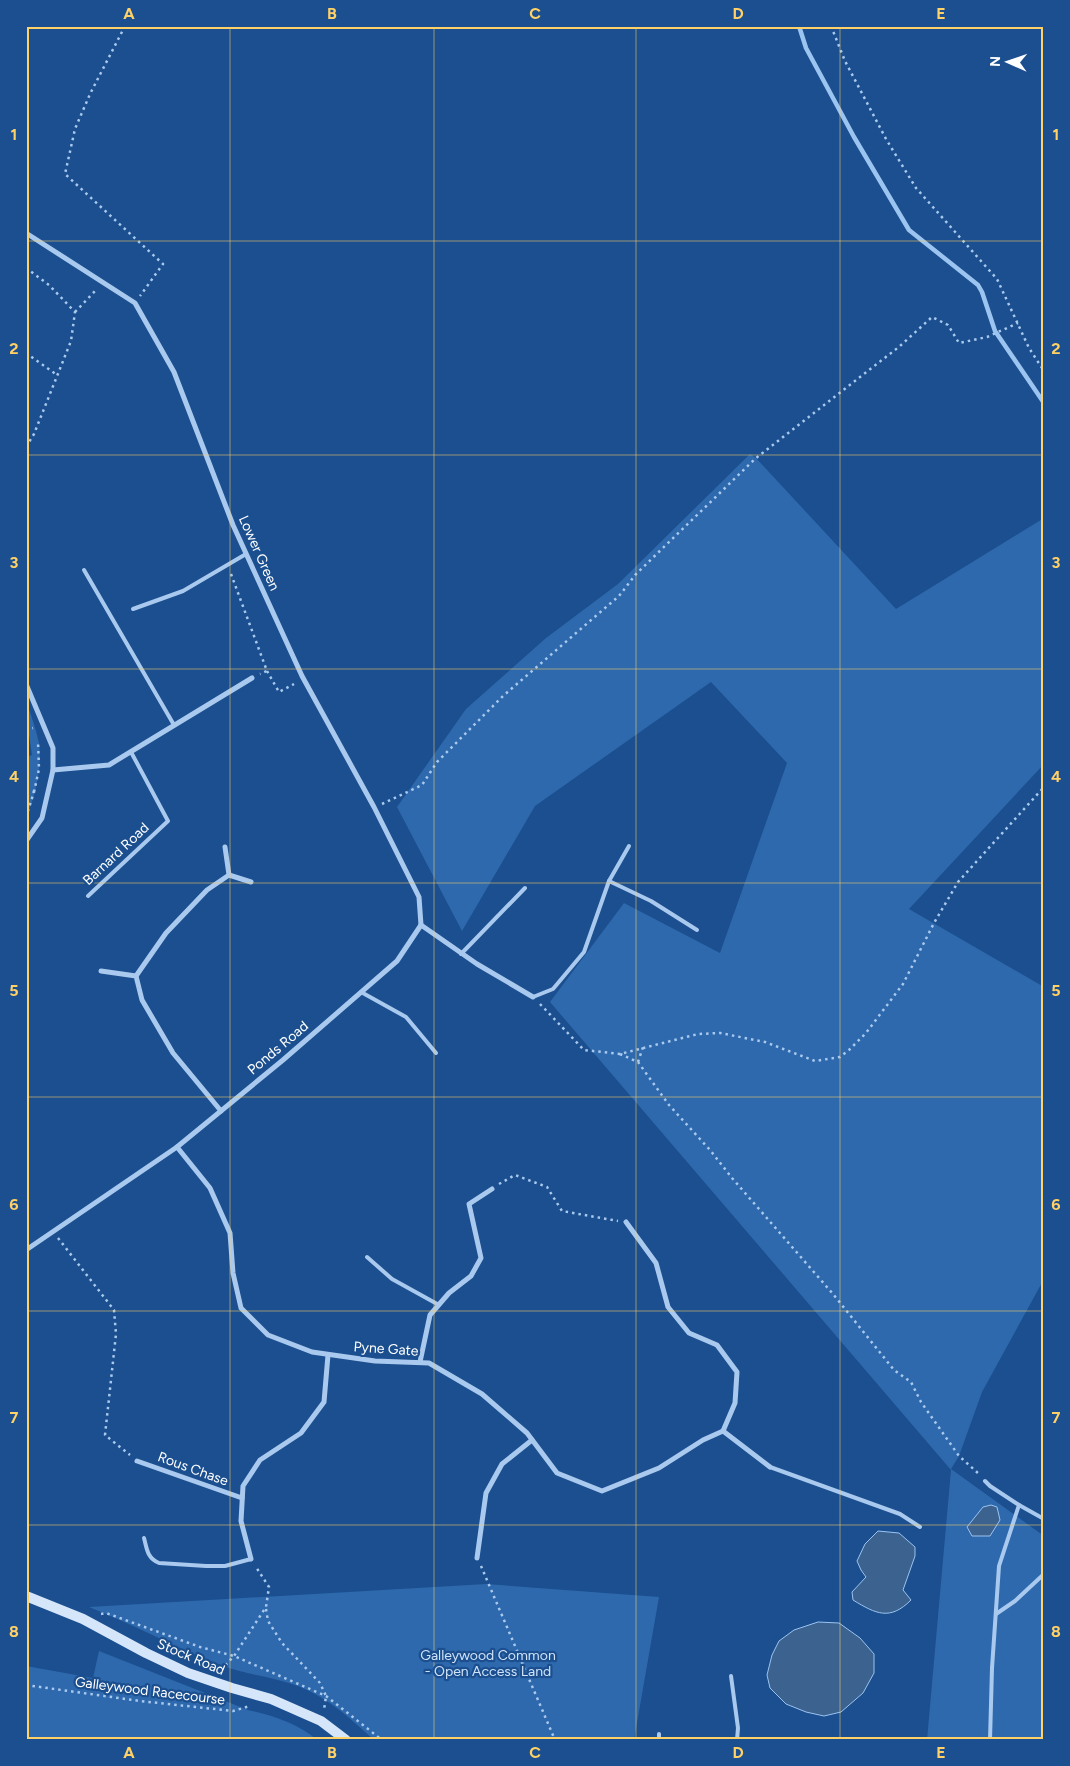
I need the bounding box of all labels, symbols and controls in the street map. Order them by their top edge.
text: A [123,4,135,23]
text: B [327,4,337,23]
text: C [529,4,541,23]
text: D [732,4,744,23]
text: E [936,4,946,23]
north arrow [982,38,1032,88]
text: N [987,56,1004,67]
text: 1 [11,125,17,144]
text: 1 [1053,125,1059,144]
text: 2 [9,339,19,358]
text: 2 [1051,339,1061,358]
street label: Lower Green [235,513,283,593]
text: 3 [10,553,19,572]
text: 3 [1052,553,1061,572]
text: 4 [9,767,19,786]
text: 4 [1051,767,1061,786]
street label: Barnard Road [79,819,153,889]
text: 5 [9,981,19,1000]
text: 5 [1051,981,1061,1000]
street label: Ponds Road [244,1018,312,1078]
text: 6 [9,1195,19,1214]
text: 6 [1051,1195,1061,1214]
street label: Pyne Gate [353,1338,419,1360]
text: 7 [10,1408,19,1427]
text: 7 [1052,1408,1061,1427]
street label: Rous Chase [155,1448,231,1490]
text: 8 [9,1622,19,1641]
text: 8 [1051,1622,1061,1641]
street label: Stock Road [155,1635,227,1679]
park label: Galleywood Common - Open Access Land [420,1647,556,1680]
street label: Galleywood Racecourse [74,1673,226,1709]
text: A [123,1743,135,1762]
text: B [327,1743,337,1762]
text: C [529,1743,541,1762]
text: D [732,1743,744,1762]
text: E [936,1743,946,1762]

